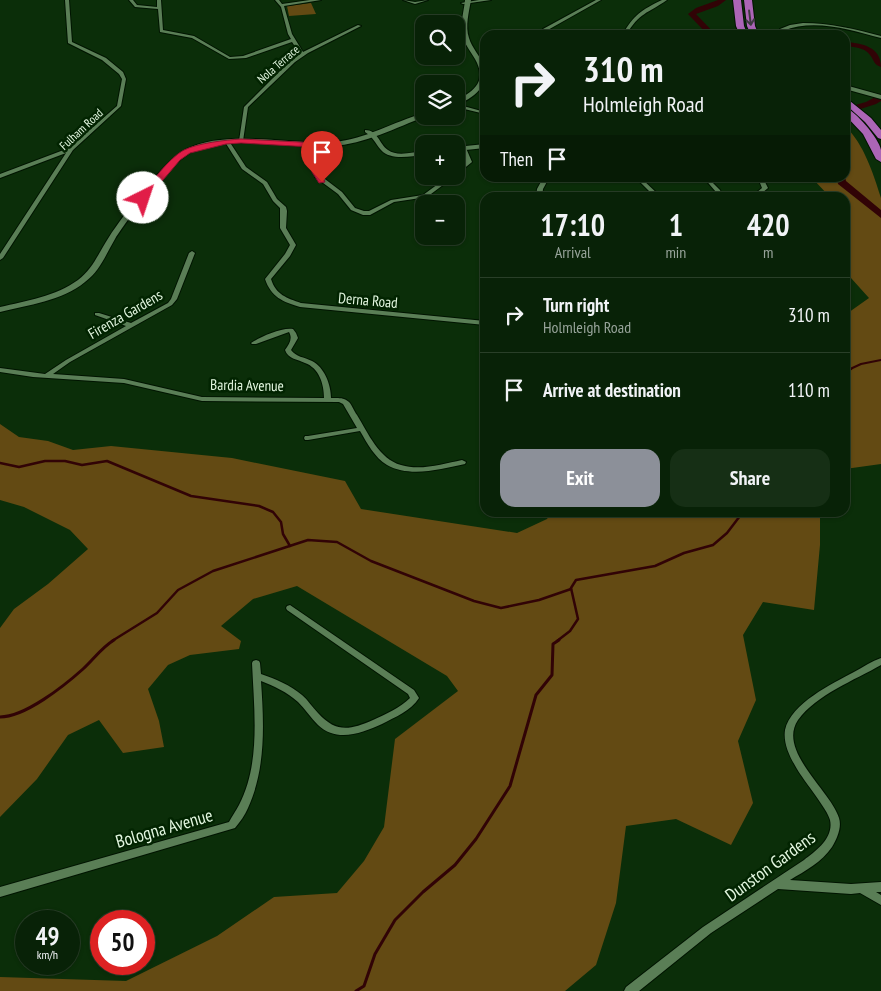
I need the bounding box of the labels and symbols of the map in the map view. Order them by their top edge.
one-way arrow [745,10,755,26]
street label: Nola Terrace [254,42,302,86]
street label: Fulham Road [56,105,106,153]
pin [301,131,343,182]
position arrow [116,171,168,223]
street label: Firenza Gardens [84,285,166,343]
street label: Derna Road [338,288,398,312]
street label: Bardia Avenue [210,375,284,395]
street label: Bologna Avenue [113,803,215,853]
street label: Dunston Gardens [720,826,820,906]
speed limit sign: 50 [90,910,155,975]

